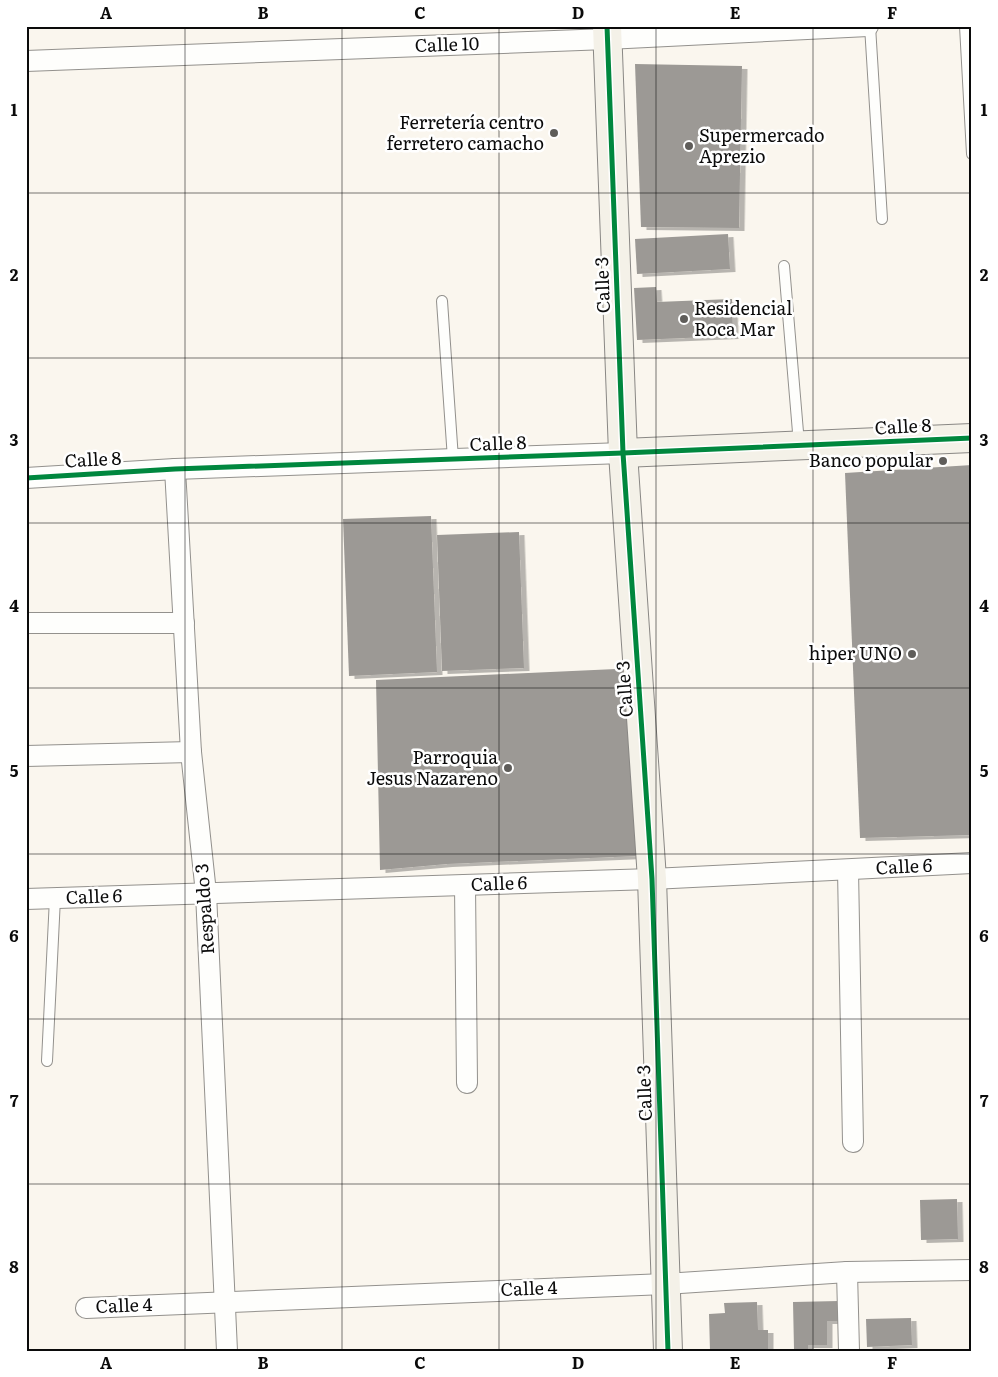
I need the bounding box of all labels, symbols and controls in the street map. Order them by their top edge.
text: A [100,0,112,24]
text: B [257,0,269,24]
text: C [414,0,426,24]
text: D [572,0,584,24]
text: E [730,0,741,24]
text: F [887,0,897,24]
street label: Calle 10 [414,29,480,58]
text: 1 [11,97,18,121]
text: 1 [981,97,988,121]
place label: Ferretería centro ferretero camacho [387,108,544,156]
place label: Supermercado Aprezio [699,121,825,169]
marker: Ferretería centro ferretero camacho [548,127,560,139]
marker: Supermercado Aprezio [683,140,695,152]
street label: Calle 3 [587,256,616,314]
text: 2 [10,262,19,286]
text: 2 [980,262,989,286]
place label: Residencial Roca Mar [694,294,792,342]
marker: Residencial Roca Mar [678,313,690,325]
street label: Calle 8 [874,411,932,440]
text: 3 [10,427,19,451]
text: 3 [980,427,989,451]
street label: Calle 8 [469,428,527,457]
street label: Calle 8 [64,444,122,473]
place label: Banco popular [809,446,933,473]
marker: Banco popular [937,455,949,467]
text: 4 [9,593,19,617]
text: 4 [979,593,989,617]
place label: hiper UNO [809,639,902,666]
marker: hiper UNO [906,648,918,660]
street label: Calle 3 [608,660,639,718]
place label: Parroquia Jesus Nazareno [366,743,498,791]
text: 5 [10,758,19,782]
text: 5 [980,758,989,782]
marker: Parroquia Jesus Nazareno [502,762,514,774]
street label: Calle 6 [875,851,933,880]
street label: Respaldo 3 [187,863,220,955]
street label: Calle 6 [470,868,528,897]
street label: Calle 6 [65,881,123,910]
text: 6 [9,923,19,947]
text: 6 [979,923,989,947]
street label: Calle 3 [629,1064,658,1122]
text: 7 [10,1088,19,1112]
text: 7 [980,1088,989,1112]
text: 8 [9,1254,19,1278]
text: 8 [979,1254,989,1278]
street label: Calle 4 [500,1273,558,1302]
street label: Calle 4 [95,1290,153,1319]
text: A [100,1350,112,1374]
text: B [257,1350,269,1374]
text: C [414,1350,426,1374]
text: D [572,1350,584,1374]
text: E [730,1350,741,1374]
text: F [887,1350,897,1374]

